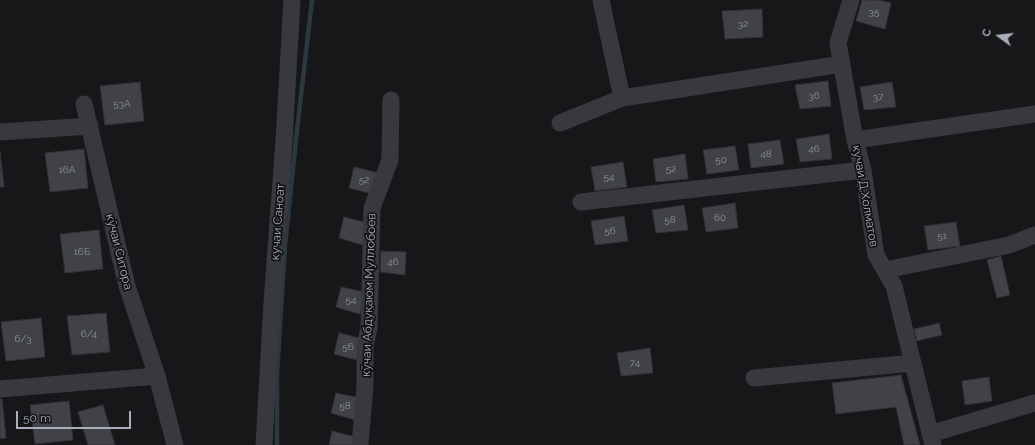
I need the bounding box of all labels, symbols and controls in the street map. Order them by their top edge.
house number: 35 [869,6,879,18]
north arrow [979,16,1019,56]
house number: 32 [738,18,748,30]
text: С [980,27,994,38]
house number: 36 [808,90,820,102]
house number: 37 [873,91,883,103]
house number: 53А [113,98,131,110]
house number: 46 [808,143,820,155]
street label: кучаи Д,Холматов [849,144,881,248]
house number: 48 [760,148,772,160]
house number: 50 [715,154,727,166]
house number: 52 [666,163,676,175]
house number: 16А [59,164,75,176]
house number: 54 [604,171,614,183]
house number: 52 [359,174,369,186]
street label: кучаи Саноат [268,183,288,261]
street label: кӯчаи Ситора [103,212,135,292]
house number: 60 [714,212,726,224]
street label: кӯчаи Абдуқаюм Муллобоев [359,213,379,377]
house number: 58 [664,214,676,226]
house number: 56 [604,225,616,237]
house number: 51 [937,230,947,242]
house number: 16Б [74,246,90,258]
house number: 46 [387,256,399,268]
house number: 54 [346,294,356,306]
house number: 6/4 [81,328,97,340]
house number: 6/3 [14,333,32,345]
house number: 56 [342,341,354,353]
house number: 74 [630,357,640,369]
house number: 58 [339,400,351,412]
scale bar [18,403,133,429]
text: 50 m [23,411,51,425]

